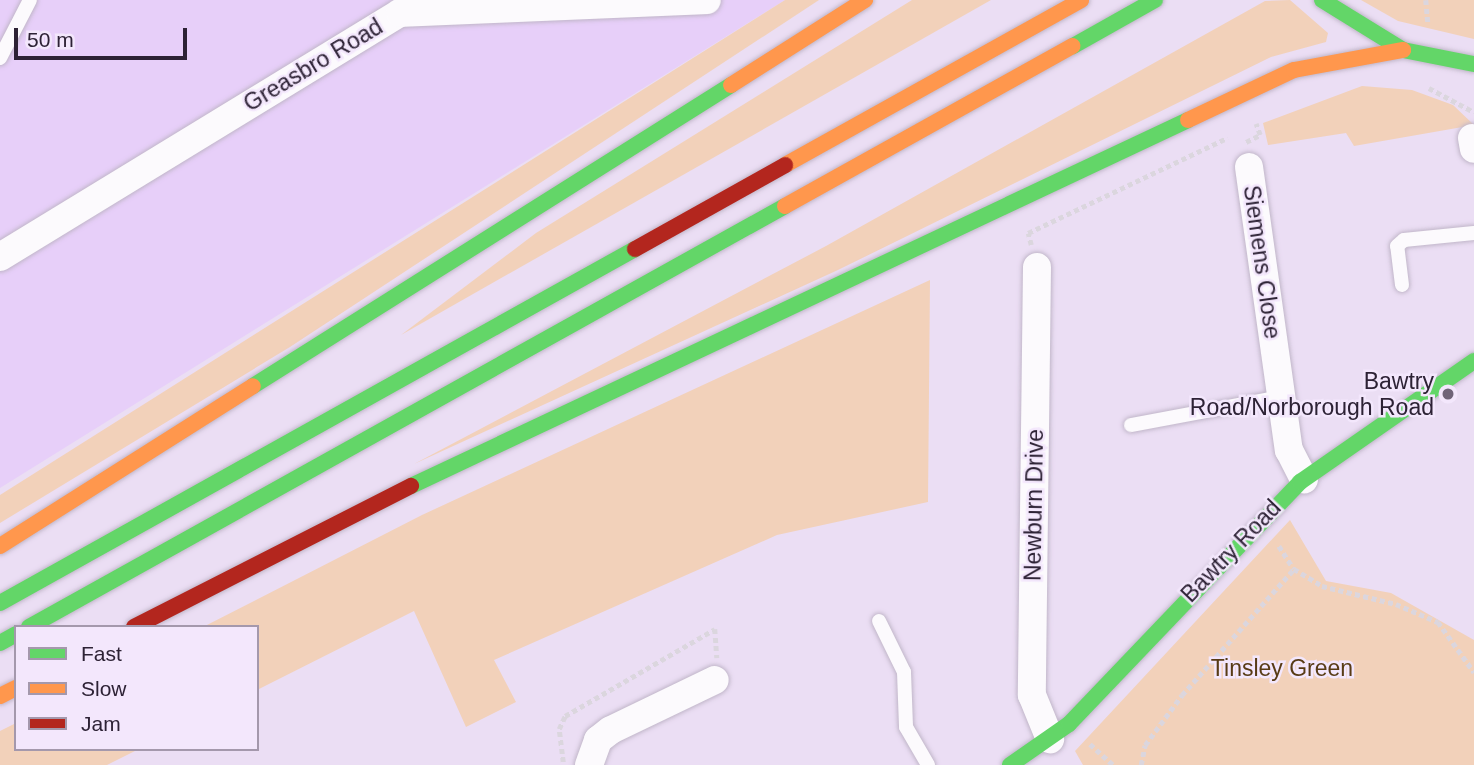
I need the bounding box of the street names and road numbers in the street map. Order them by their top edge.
street label: Greasbro Road [238,13,388,117]
street label: Siemens Close [1238,183,1286,341]
street label: Newburn Drive [1019,429,1049,581]
street label: Bawtry Road [1175,494,1287,608]

